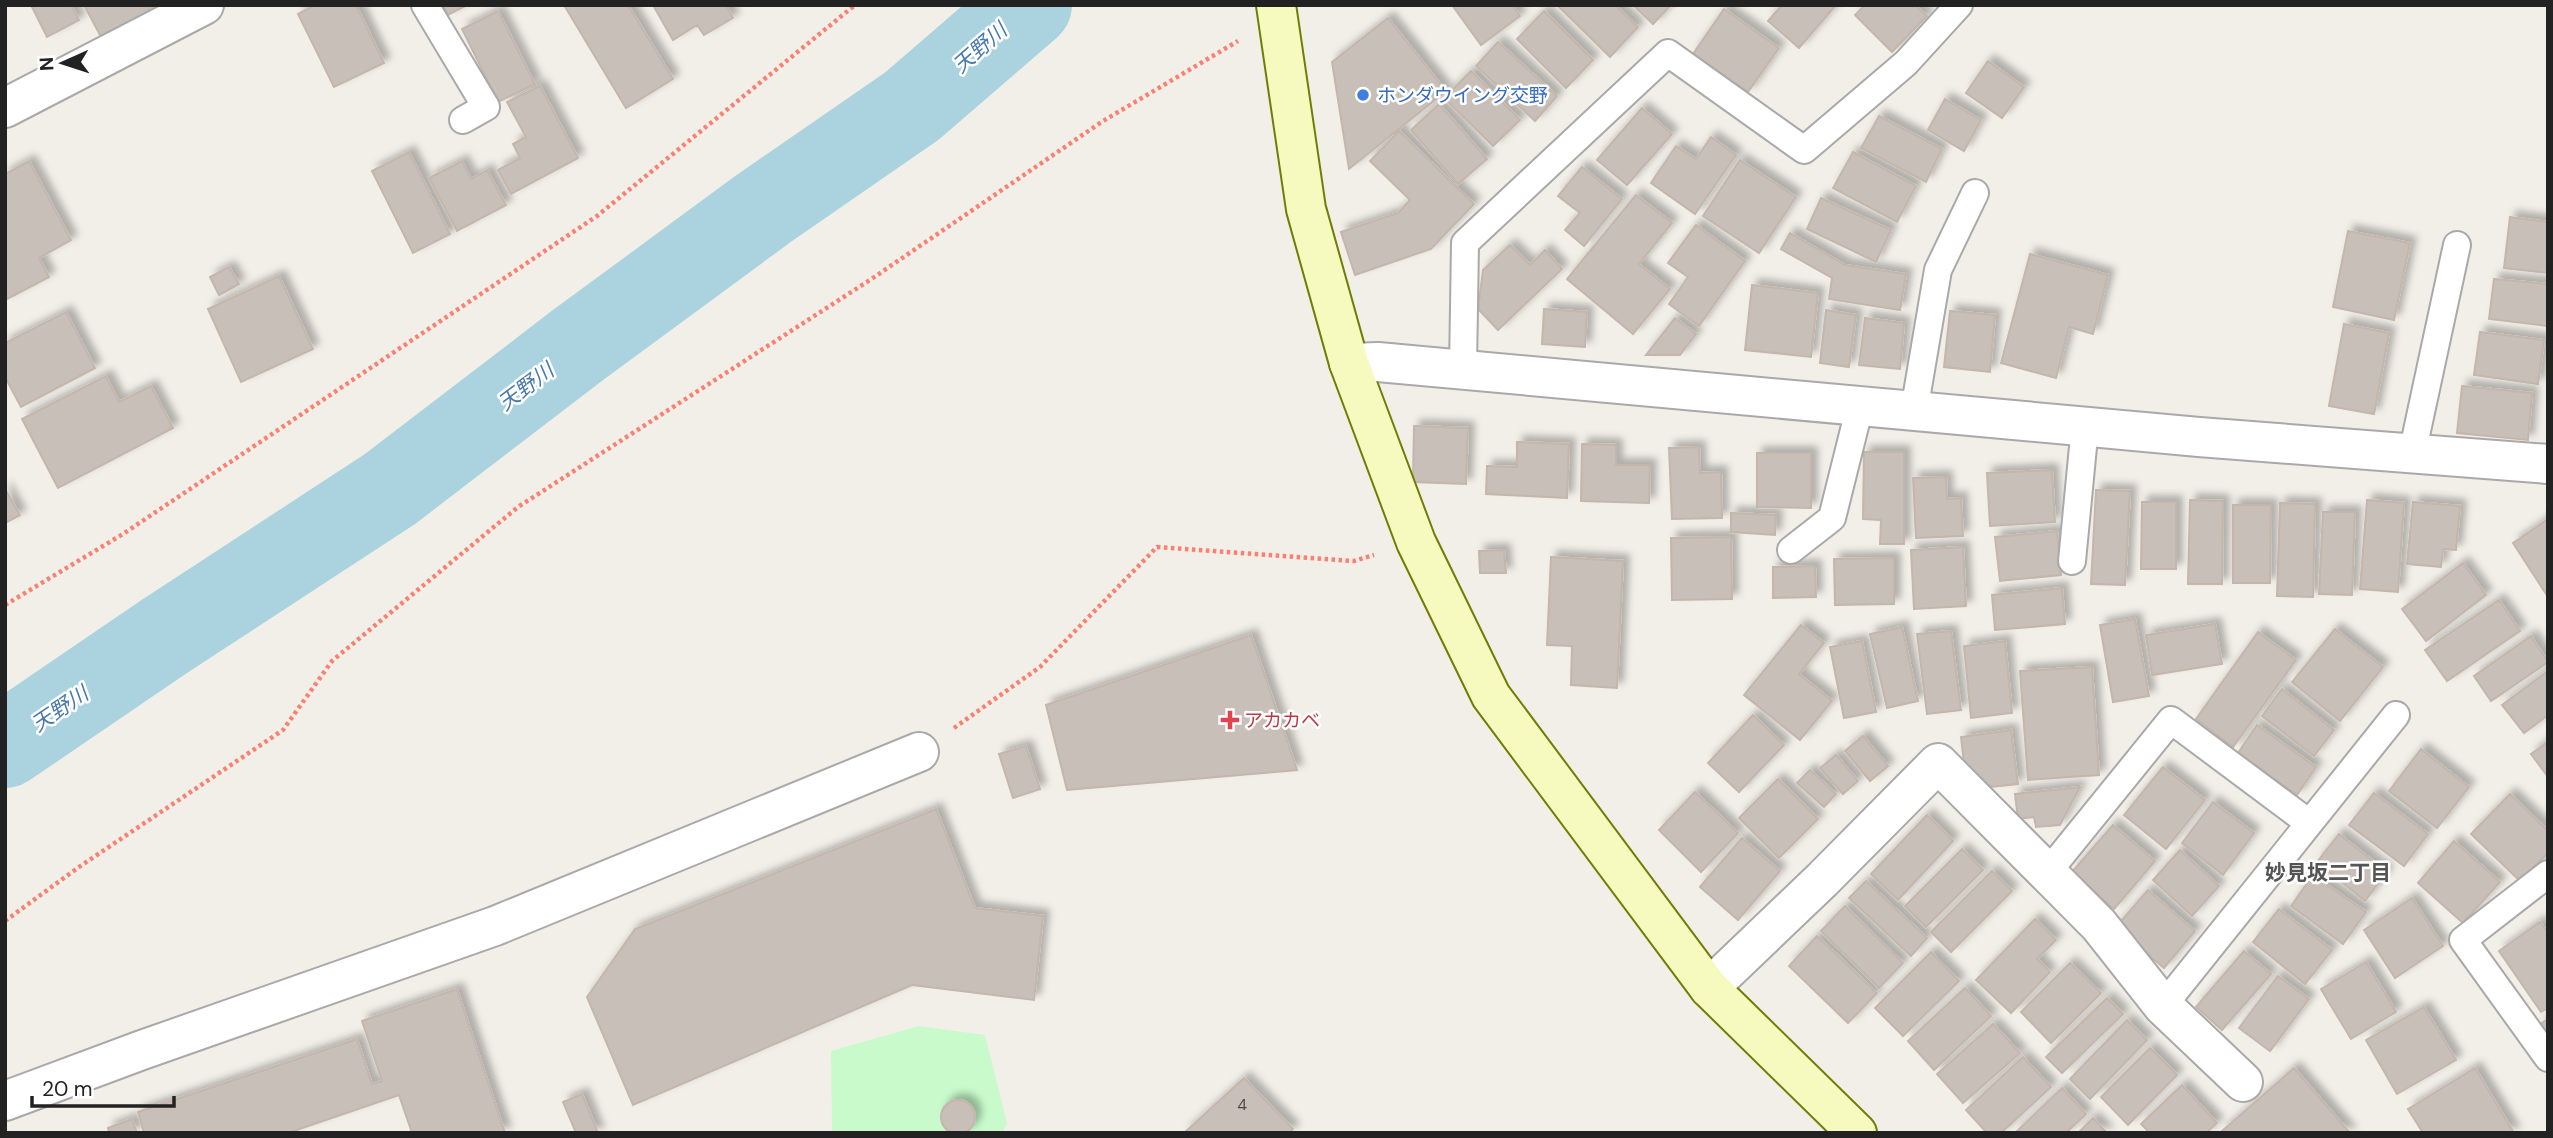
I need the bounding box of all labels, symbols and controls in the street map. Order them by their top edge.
water label: 天野川 [947,15,1014,79]
north arrow [28,28,98,98]
text: N [34,56,59,71]
place label: ホンダウイング交野 [1377,83,1548,108]
marker: ホンダウイング交野 [1355,87,1371,103]
water label: 天野川 [492,356,561,417]
water label: 天野川 [26,679,96,738]
place label: アカカベ [1244,708,1320,733]
marker: アカカベ [1222,712,1238,728]
district label: 妙見坂二丁目 [2265,859,2391,887]
scale bar [32,1064,173,1108]
text: 20 m [42,1075,93,1103]
house number: 4 [1237,1094,1247,1115]

